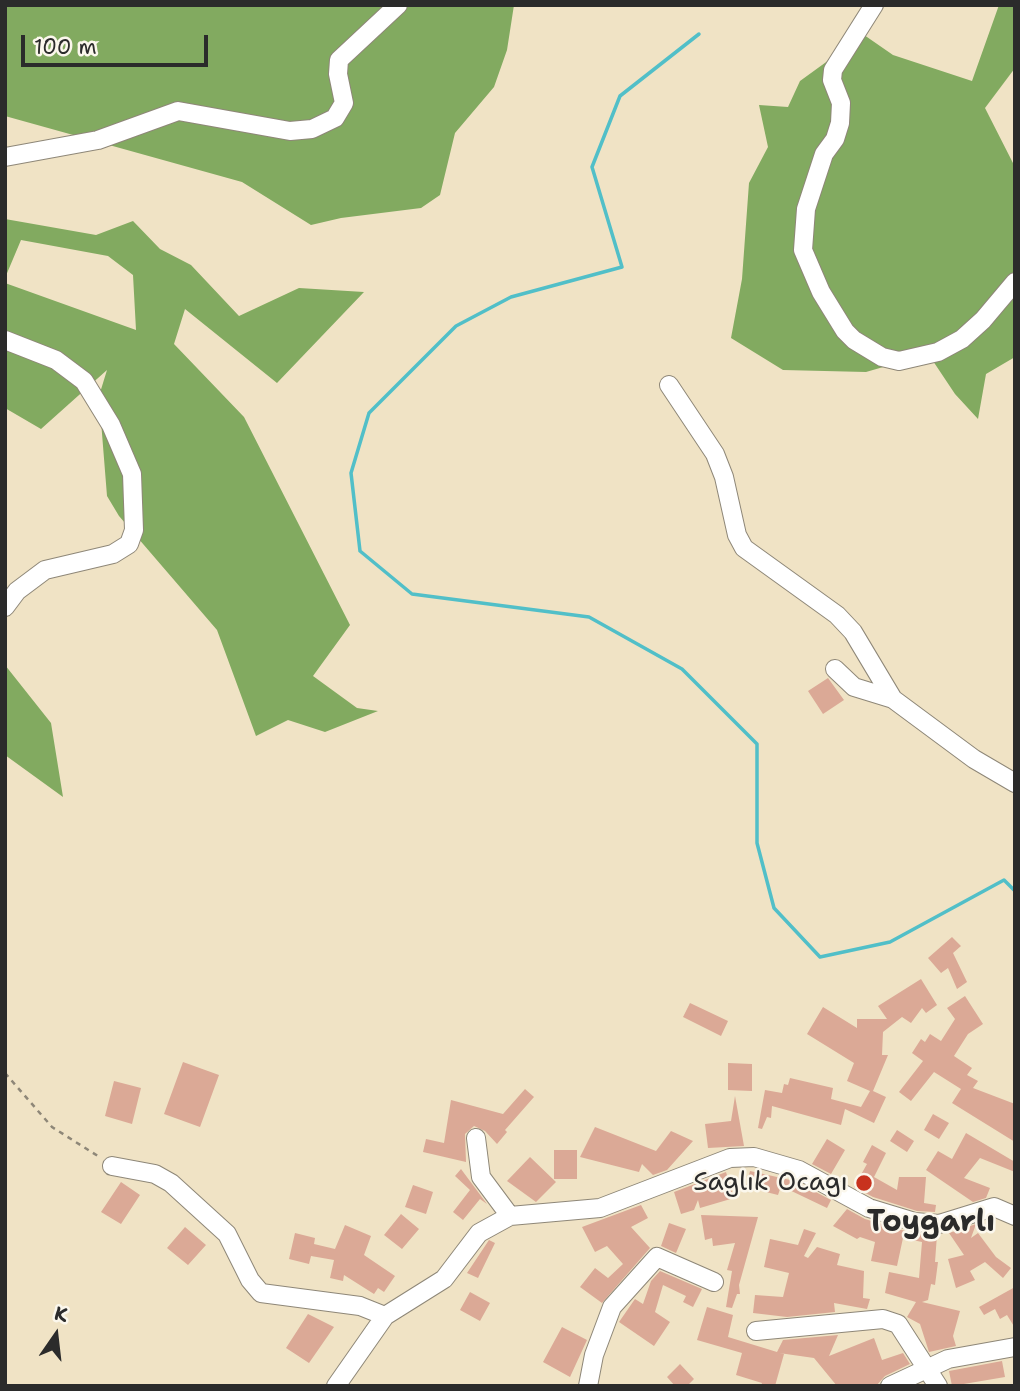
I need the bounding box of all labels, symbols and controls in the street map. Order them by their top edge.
scale bar [24,21,212,65]
text: 100 m [34,33,97,61]
place label: Saglık Ocagı [693,1167,848,1199]
marker: Saglık Ocagı [854,1173,874,1193]
district label: Toygarlı [867,1205,995,1241]
north arrow [21,1300,91,1370]
text: K [52,1300,71,1328]

